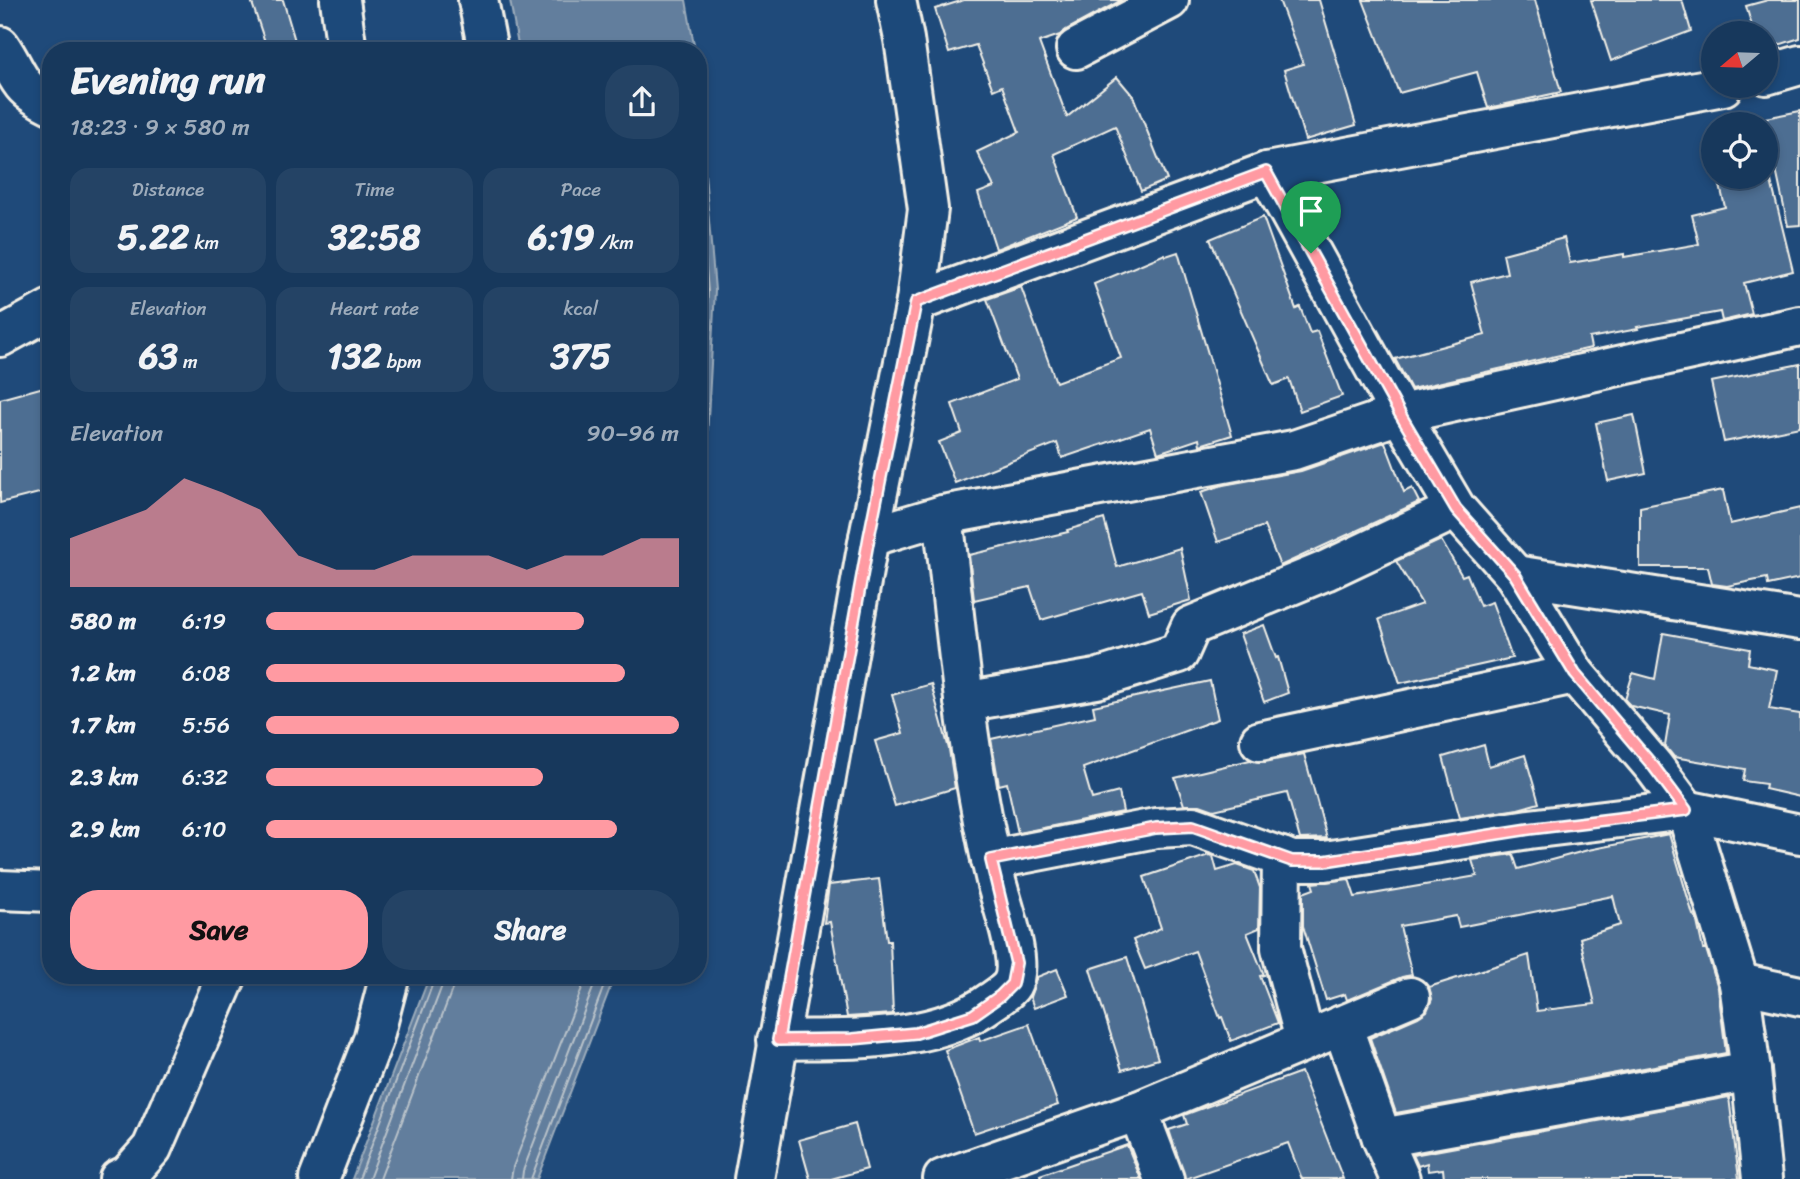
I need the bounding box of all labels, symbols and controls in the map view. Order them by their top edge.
north arrow [1701,21,1778,98]
map controls [1701,21,1778,189]
text: Evening run [70,47,266,114]
button: share [605,65,679,139]
text: 18:23 · 9 × 580 m [70,107,250,148]
button: locate [1701,112,1778,189]
text: Distance [132,173,204,206]
text: Time [354,173,395,206]
text: Pace [561,173,601,206]
pin [1281,181,1341,253]
icon: arrive [1292,192,1330,230]
text: 5.22 [117,206,190,268]
text: 32:58 [328,206,421,268]
text: 6:19 [528,206,595,268]
text: km [190,226,219,259]
text: /km [595,226,634,259]
text: Elevation [130,292,207,325]
text: Heart rate [330,292,419,325]
text: kcal [564,292,598,325]
text: 63 [139,325,178,387]
text: 132 [327,325,382,387]
text: 375 [551,325,611,387]
text: m [178,345,197,378]
text: bpm [382,345,422,378]
text: Elevation [70,413,163,454]
text: 90–96 m [586,413,679,454]
text: 580 m [70,601,136,642]
text: 6:19 [182,601,226,642]
text: 1.2 km [70,653,136,694]
text: 6:08 [182,653,230,694]
text: 1.7 km [70,705,136,746]
text: 5:56 [182,705,230,746]
text: 2.3 km [70,757,139,798]
text: 6:32 [182,757,228,798]
text: 2.9 km [70,809,140,850]
text: 6:10 [182,809,226,850]
button: Save [70,890,368,970]
button: Share [382,890,679,970]

